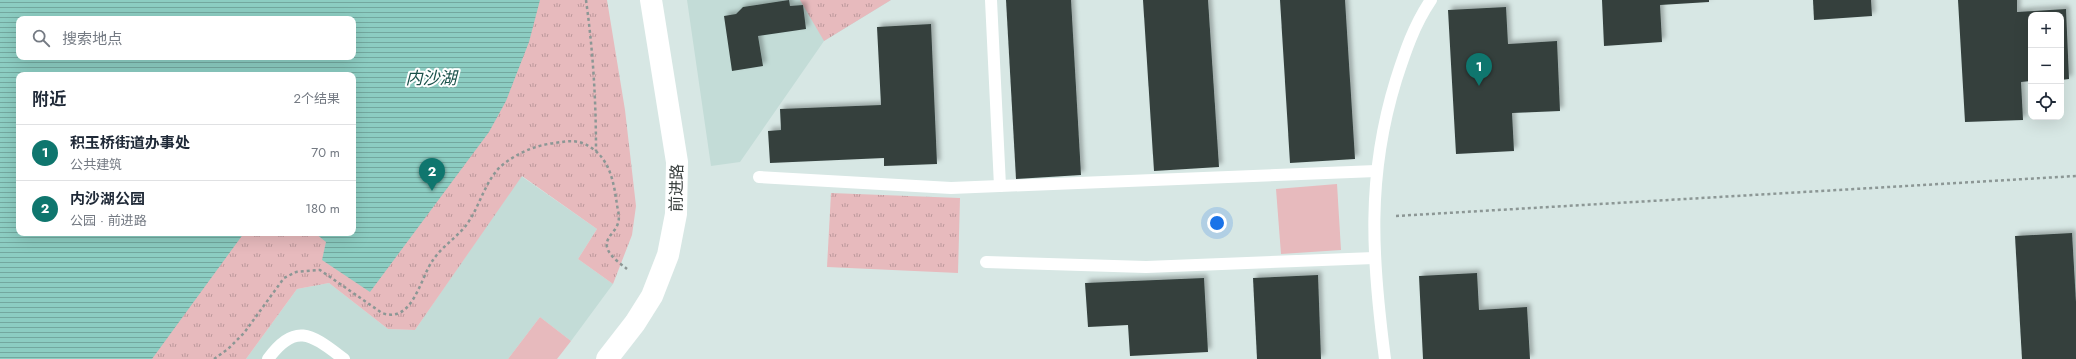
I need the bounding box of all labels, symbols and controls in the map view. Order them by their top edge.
map controls [2028,12,2064,120]
button: + [2028,12,2064,48]
search box [16,16,356,60]
icon: search [30,27,52,49]
text: 搜索地点 [62,28,122,50]
button: − [2028,48,2064,84]
pin: 1 [1466,53,1492,86]
water label: 内沙湖 [406,66,459,90]
button: locate [2028,84,2064,120]
text: 附近 [32,87,66,111]
text: 2个结果 [294,89,340,108]
text: 积玉桥街道办事处 [70,132,190,154]
text: 1 [42,143,48,162]
text: 70 m [311,143,340,162]
text: 公共建筑 [70,155,122,174]
pin: 2 [419,158,445,191]
street label: 前进路 [665,164,688,212]
text: 内沙湖公园 [70,188,145,210]
text: 2 [41,199,49,218]
text: 180 m [305,199,340,218]
text: 公园 · 前进路 [70,211,147,230]
your location [1207,213,1227,233]

